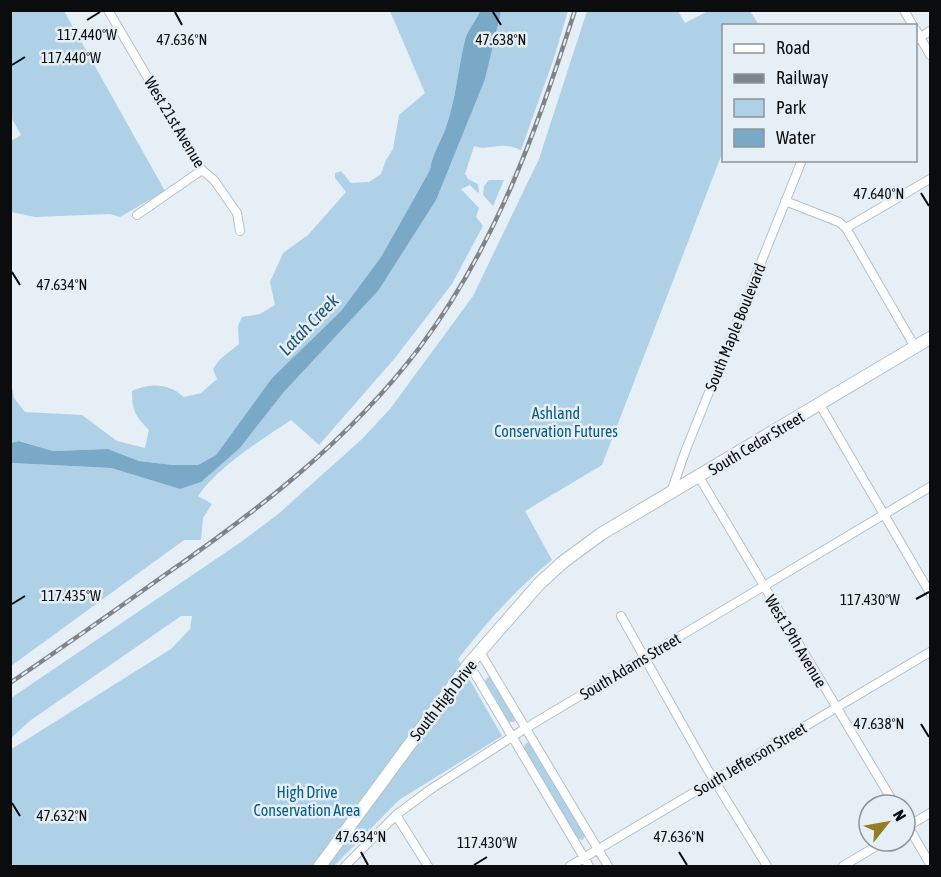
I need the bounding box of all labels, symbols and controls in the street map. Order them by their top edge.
legend [722,24,917,162]
text: 117.440°W [57,26,117,43]
text: 47.636°N [157,31,207,48]
text: 47.638°N [476,31,526,48]
text: Road [776,37,810,58]
text: 117.440°W [41,49,101,66]
text: Railway [776,67,828,88]
street label: West 21st Avenue [141,73,209,171]
text: Park [776,97,806,118]
text: Water [776,127,816,148]
text: 47.640°N [854,185,904,202]
street label: South Maple Boulevard [701,261,770,394]
text: 47.634°N [37,276,87,293]
water label: Latah Creek [274,289,344,360]
park label: Ashland Conservation Futures [494,404,618,440]
street label: South Cedar Street [705,407,807,479]
text: 117.435°W [41,587,101,604]
street label: West 19th Avenue [761,591,831,691]
text: 117.430°W [840,591,900,608]
street label: South Adams Street [577,629,684,703]
street label: South High Drive [406,656,481,745]
text: 47.638°N [854,715,904,732]
street label: South Jefferson Street [691,718,810,800]
park label: High Drive Conservation Area [253,783,361,819]
north arrow [857,793,917,853]
text: 47.632°N [37,807,87,824]
text: N [890,807,910,824]
text: 47.634°N [336,828,386,845]
text: 47.636°N [654,828,704,845]
text: 117.430°W [457,834,517,851]

